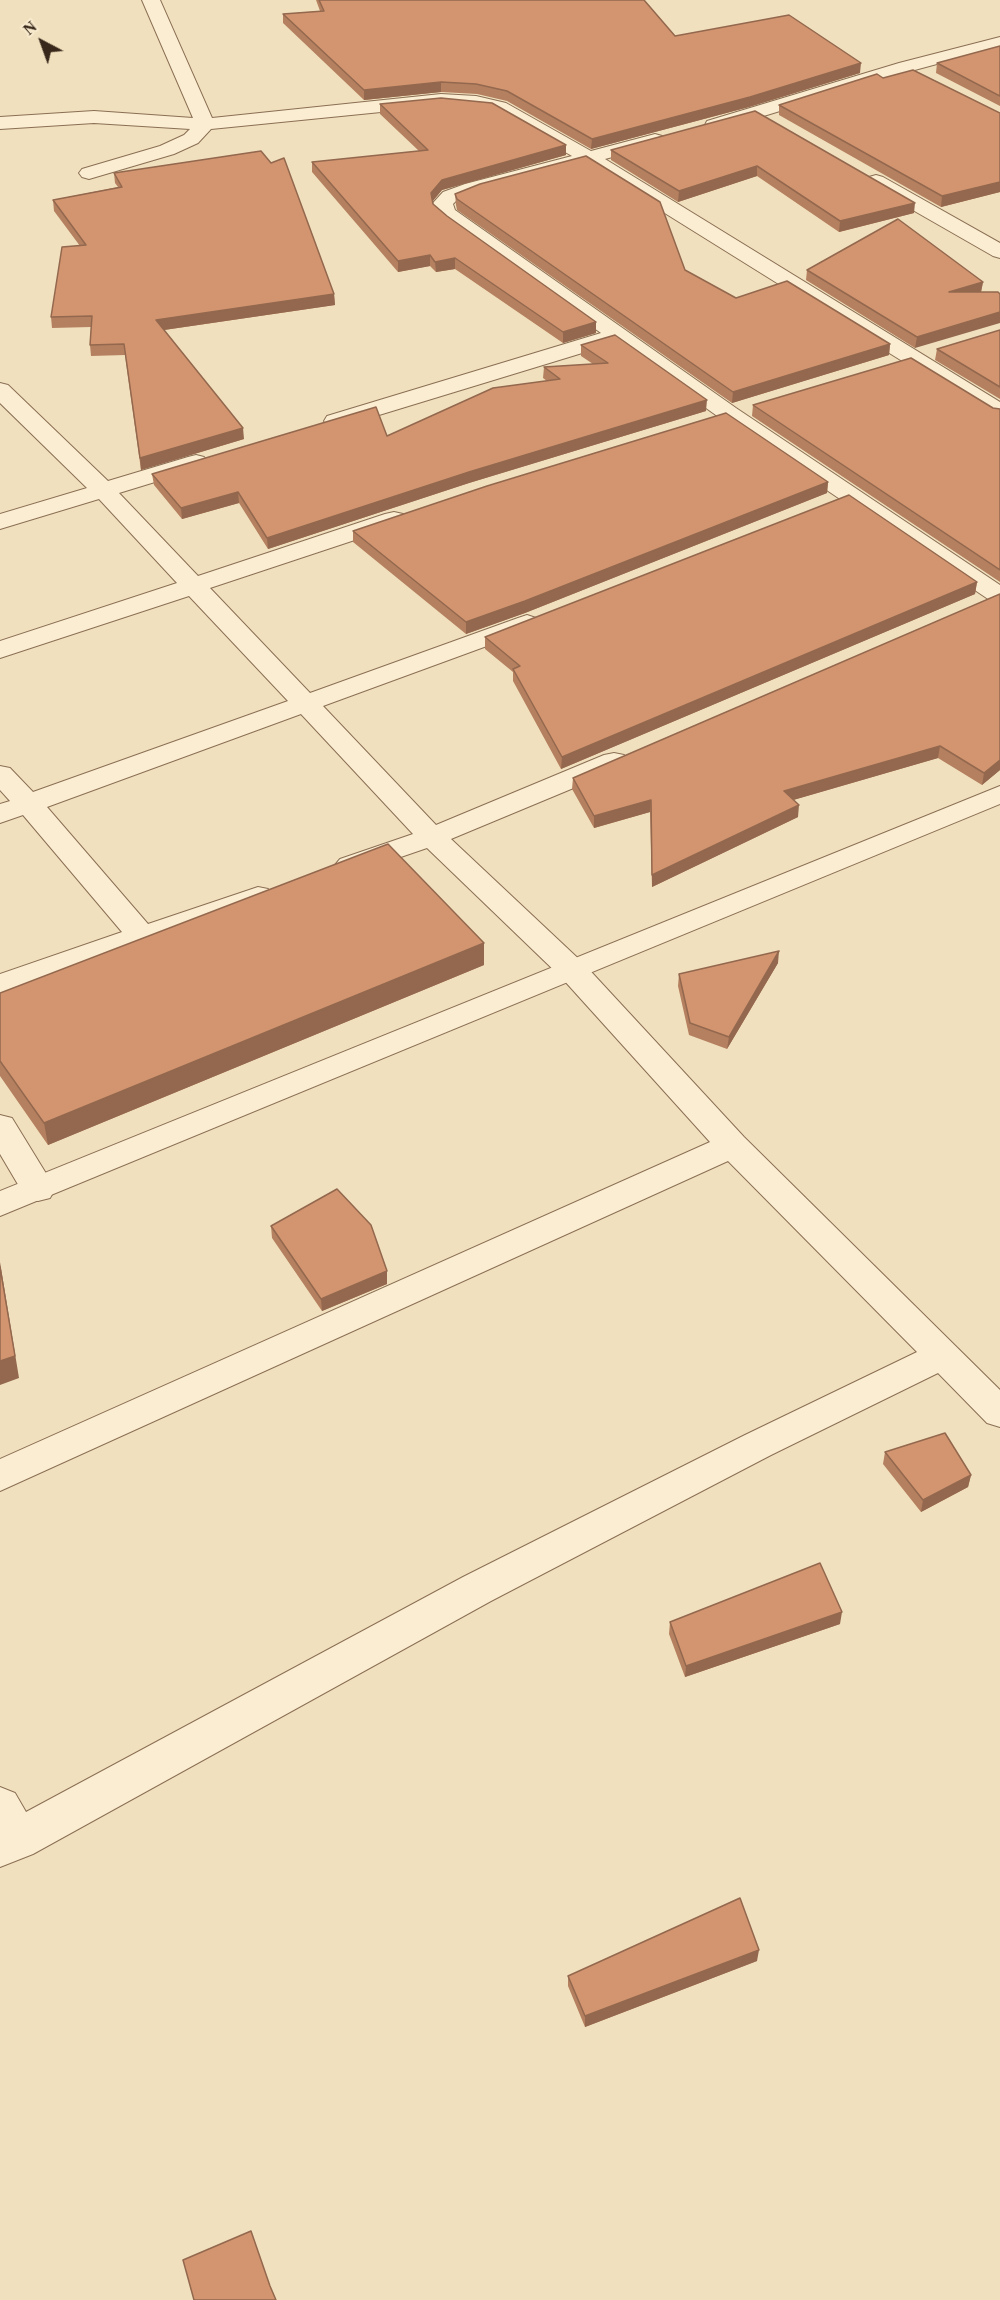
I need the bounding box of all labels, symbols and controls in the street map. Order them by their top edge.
north arrow [12,12,72,72]
text: N [20,18,40,38]

